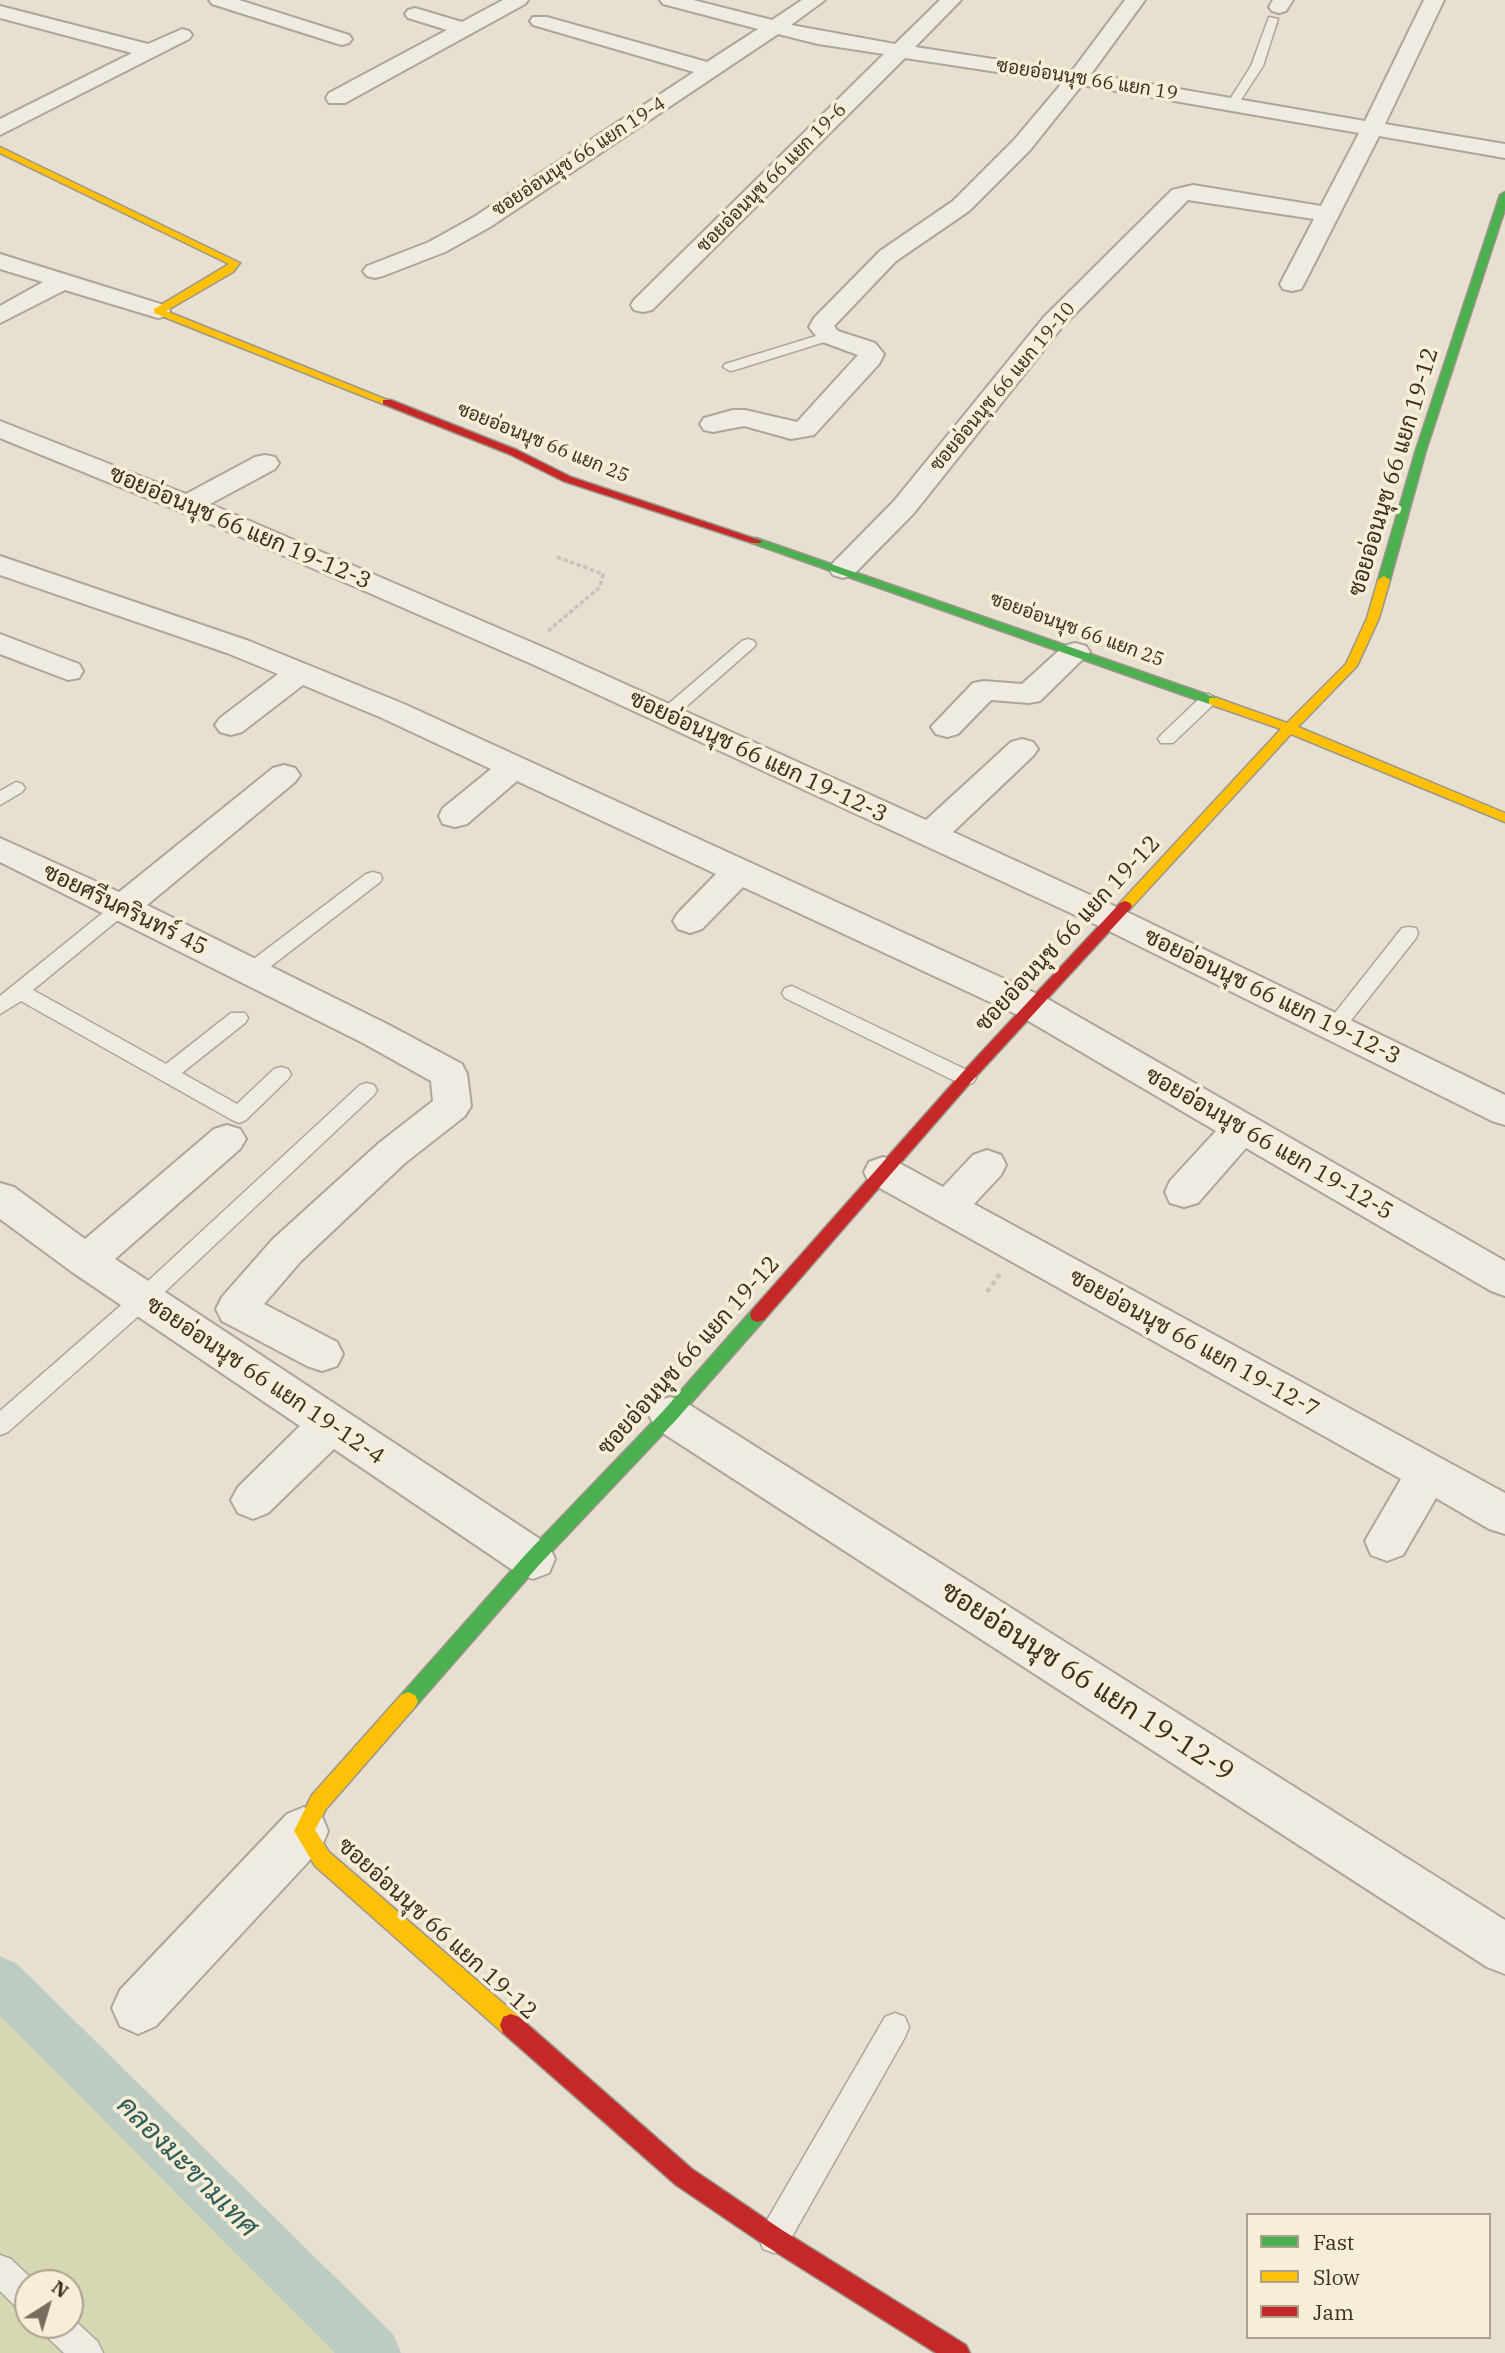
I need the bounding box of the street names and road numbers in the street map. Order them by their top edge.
street label: ซอยอ่อนนุช 66 แยก 19 [995,54,1179,106]
street label: ซอยอ่อนนุช 66 แยก 19-4 [488,92,670,222]
street label: ซอยอ่อนนุช 66 แยก 19-6 [692,98,852,258]
street label: ซอยอ่อนนุช 66 แยก 19-10 [926,298,1080,476]
street label: ซอยอ่อนนุช 66 แยก 19-12 [1343,344,1445,600]
street label: ซอยอ่อนนุช 66 แยก 25 [454,398,632,488]
street label: ซอยอ่อนนุช 66 แยก 19-12-3 [105,460,375,596]
street label: ซอยอ่อนนุช 66 แยก 25 [987,588,1167,672]
street label: ซอยอ่อนนุช 66 แยก 19-12-3 [625,685,891,829]
street label: ซอยอ่อนนุช 66 แยก 19-12 [970,830,1166,1038]
street label: ซอยศรีนครินทร์ 45 [38,858,212,962]
street label: ซอยอ่อนนุช 66 แยก 19-12-3 [1139,923,1405,1071]
street label: ซอยอ่อนนุช 66 แยก 19-12-5 [1140,1062,1398,1226]
street label: ซอยอ่อนนุช 66 แยก 19-12 [592,1251,786,1461]
street label: ซอยอ่อนนุช 66 แยก 19-12-7 [1064,1264,1324,1424]
street label: ซอยอ่อนนุช 66 แยก 19-12-4 [141,1291,389,1471]
street label: ซอยอ่อนนุช 66 แยก 19-12-9 [934,1575,1240,1789]
street label: ซอยอ่อนนุช 66 แยก 19-12 [332,1832,542,2026]

